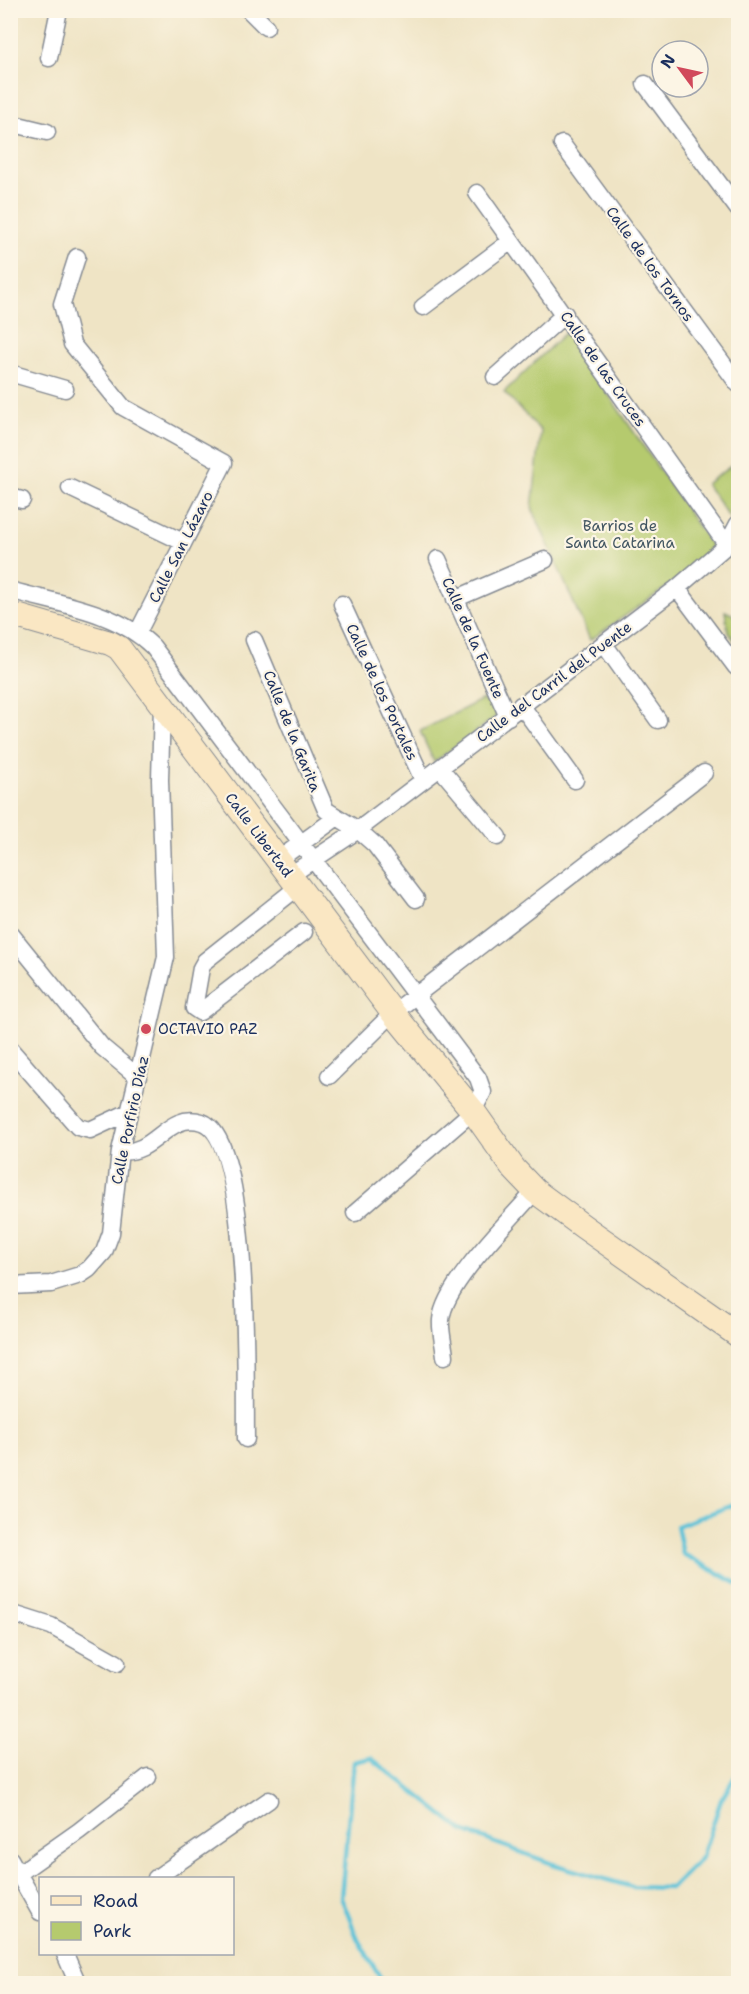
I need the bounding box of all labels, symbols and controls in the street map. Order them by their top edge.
north arrow [650,39,710,99]
text: N [656,50,680,72]
street label: Calle de los Tornos [601,202,699,326]
street label: Calle de las Cruces [556,307,650,431]
street label: Calle San Lázaro [144,488,218,606]
park label: Barrios de Santa Catarina [565,516,675,553]
street label: Calle de la Fuente [437,574,509,702]
street label: Calle del Carril del Puente [472,617,636,747]
street label: Calle de los Portales [342,620,422,764]
street label: Calle de la Garita [259,667,326,795]
street label: Calle Libertad [221,789,298,882]
place label: OCTAVIO PAZ [158,1019,257,1039]
marker: OCTAVIO PAZ [139,1022,153,1036]
street label: Calle Porfirio Díaz [107,1054,153,1186]
legend [39,1877,234,1955]
text: Road [93,1889,138,1913]
text: Park [93,1919,132,1943]

